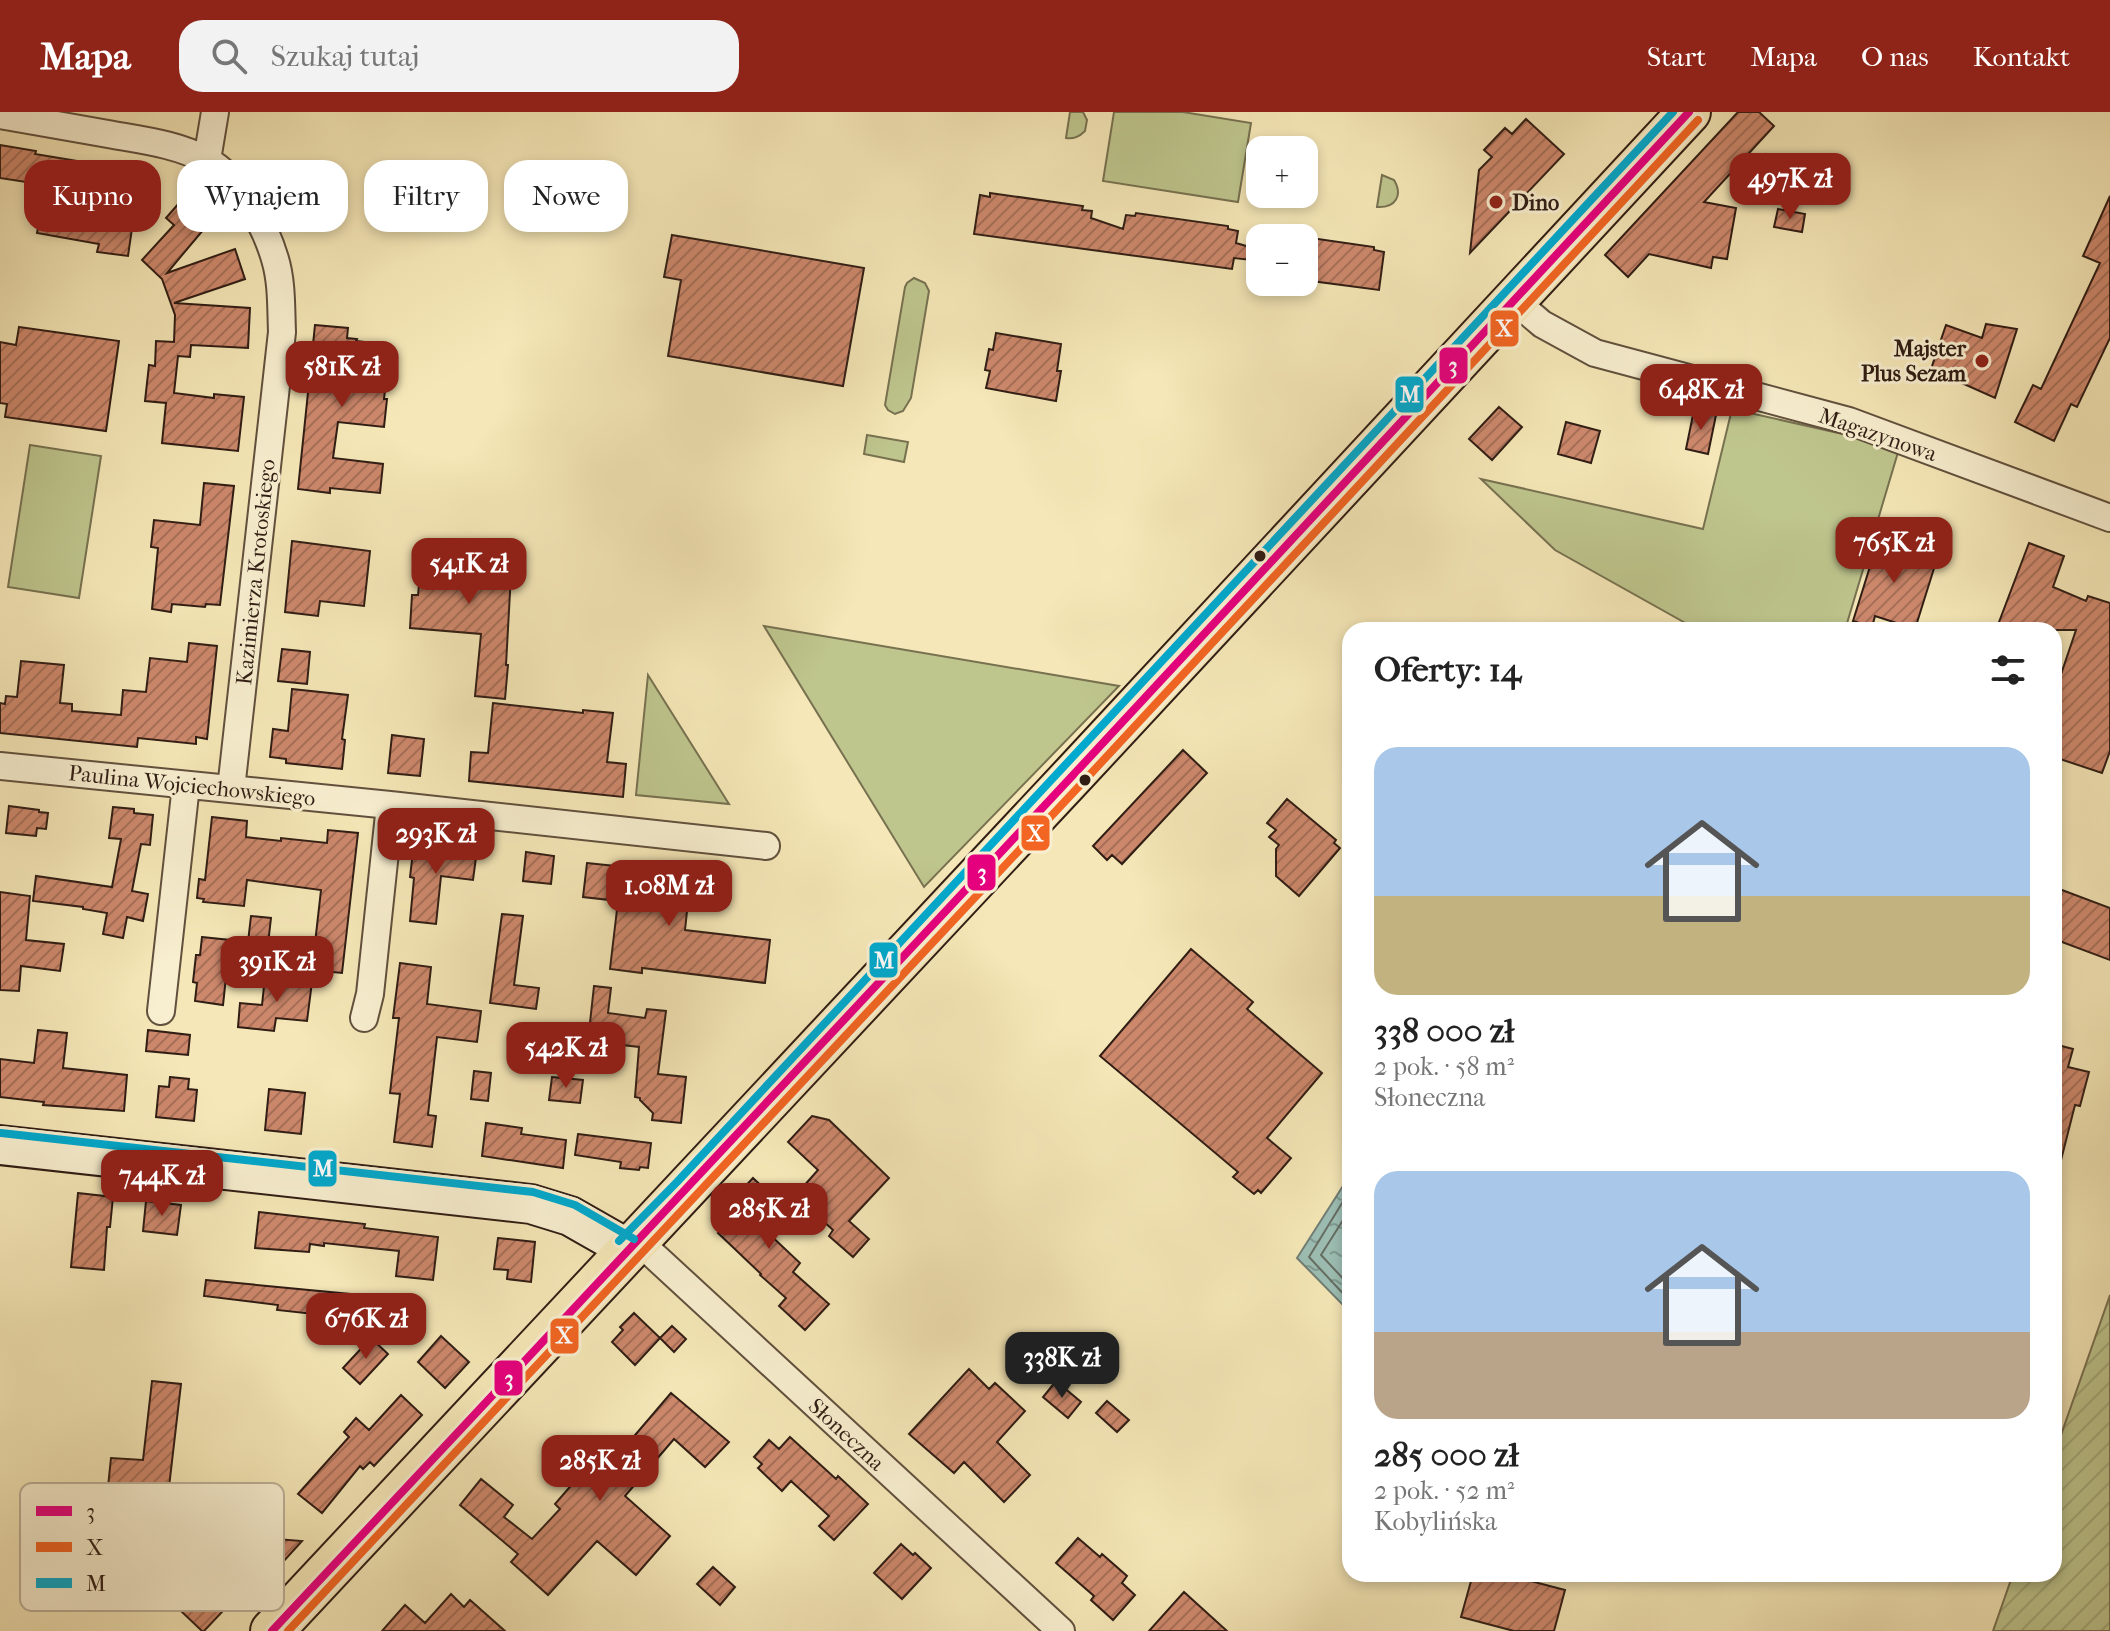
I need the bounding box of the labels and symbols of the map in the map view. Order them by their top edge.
pin: 497K zł [1716,153,1864,221]
place label: Dino [1512,190,1559,216]
marker: Dino [1487,193,1505,211]
line badge: X [1489,309,1520,348]
text: X [1494,316,1513,342]
place label: Majster Plus Sezam [1861,336,1967,387]
pin: 581K zł [268,341,416,409]
line badge: 3 [1438,346,1469,385]
marker: Majster Plus Sezam [1973,352,1991,370]
text: 3 [1448,353,1458,379]
pin: 648K zł [1627,364,1775,432]
line badge: M [1394,375,1425,414]
text: M [1399,382,1420,408]
street label: Magazynowa [1815,403,1941,468]
street label: Kazimierza Krotoskiego [231,458,281,686]
pin: 765K zł [1820,517,1968,585]
pin: 541K zł [395,538,543,606]
unlabelled marker [1252,548,1268,564]
street label: Paulina Wojciechowskiego [67,760,317,812]
unlabelled marker [1077,772,1093,788]
pin: 293K zł [362,808,510,876]
line badge: X [1020,814,1051,852]
text: X [1025,821,1044,847]
line badge: 3 [966,853,997,892]
pin: 1.08M zł [586,860,752,928]
text: 3 [977,860,987,886]
pin: 391K zł [203,936,351,1004]
line badge: M [868,941,899,979]
text: M [873,948,894,974]
pin: 542K zł [492,1022,640,1090]
line badge: M [307,1149,338,1188]
pin: 744K zł [88,1150,236,1218]
text: M [312,1156,333,1182]
pin: 285K zł [695,1183,843,1251]
pin: 676K zł [292,1293,440,1361]
line badge: X [549,1317,580,1355]
text: X [554,1323,573,1349]
pin: 338K zł [988,1332,1136,1400]
line badge: 3 [493,1359,524,1397]
text: 3 [504,1366,514,1392]
street label: Słoneczna [803,1393,890,1477]
pin: 285K zł [526,1435,674,1503]
legend [20,1483,284,1611]
text: 3 [86,1499,95,1525]
text: X [86,1535,103,1561]
text: M [86,1571,106,1597]

